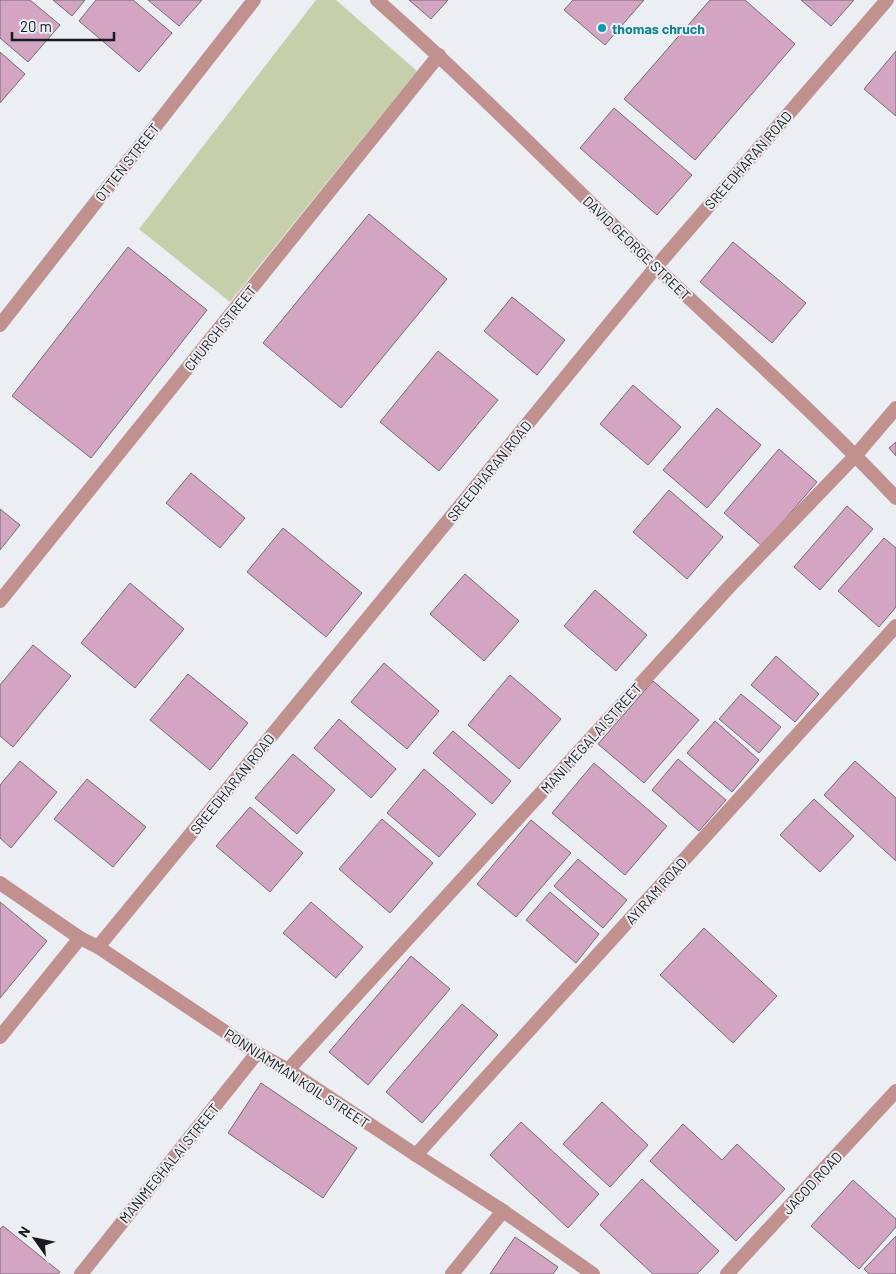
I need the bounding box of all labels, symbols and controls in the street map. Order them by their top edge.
scale bar [12,10,115,42]
text: 20 m [20,17,52,35]
place label: thomas chruch [612,20,705,37]
marker: thomas chruch [596,22,608,34]
street label: SREEDHARAN ROAD [701,107,795,213]
street label: OTTEN STREET [91,119,163,204]
street label: DAVID GEORGE STREET [580,192,694,304]
street label: CHURCH STREET [180,282,260,374]
street label: SREEDHARAN ROAD [443,417,535,525]
street label: MANI MEGALAI STREET [537,679,645,797]
street label: SREEDHARAN ROAD [186,730,278,838]
street label: AYIRAM ROAD [622,854,690,928]
street label: PONNIAMMAN KOIL STREET [221,1025,373,1131]
street label: MANIMEGHALAI STREET [115,1100,223,1226]
street label: JACOD ROAD [779,1148,845,1218]
north arrow [10,1214,60,1264]
text: N [14,1223,33,1240]

